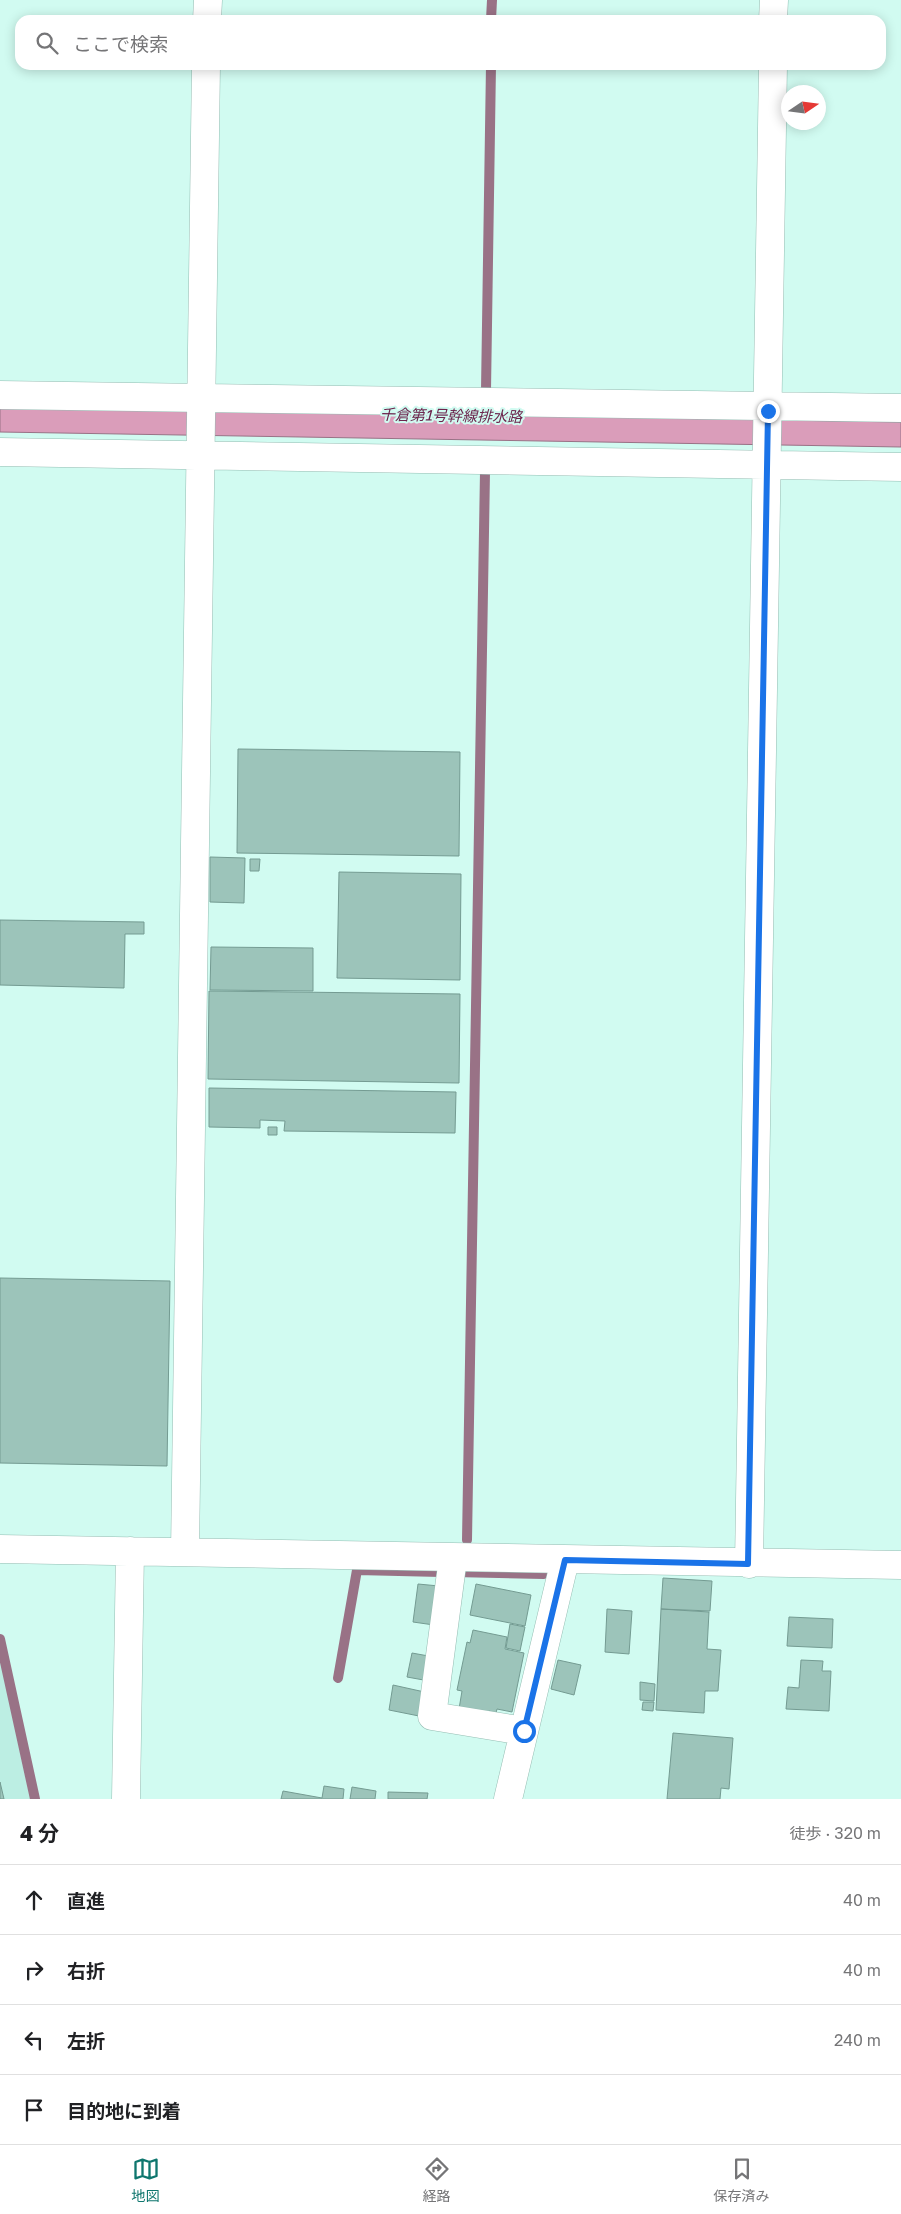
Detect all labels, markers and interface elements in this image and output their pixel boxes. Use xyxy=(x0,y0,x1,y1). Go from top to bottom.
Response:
search box xyxy=(15,15,886,70)
icon: search xyxy=(33,29,61,57)
text: ここで検索 xyxy=(73,32,168,55)
north arrow xyxy=(781,85,826,130)
route end xyxy=(757,400,780,423)
water label: 千倉第1号幹線排水路 xyxy=(380,405,524,425)
route start xyxy=(513,1720,536,1743)
text: 4 分 xyxy=(20,1820,59,1846)
text: 徒歩 · 320 m xyxy=(789,1823,881,1843)
icon: ahead xyxy=(20,1886,48,1914)
text: 直進 xyxy=(67,1889,105,1912)
text: 40 m xyxy=(843,1890,881,1910)
icon: right xyxy=(20,1956,48,1984)
text: 右折 xyxy=(67,1959,105,1982)
text: 40 m xyxy=(843,1960,881,1980)
icon: left xyxy=(20,2026,48,2054)
text: 左折 xyxy=(67,2029,105,2052)
text: 240 m xyxy=(834,2030,881,2050)
icon: arrive xyxy=(20,2096,48,2124)
text: 目的地に到着 xyxy=(67,2099,181,2122)
tab: 地図 xyxy=(132,2155,160,2205)
tab: 経路 xyxy=(423,2155,451,2205)
tab: 保存済み xyxy=(714,2155,770,2205)

